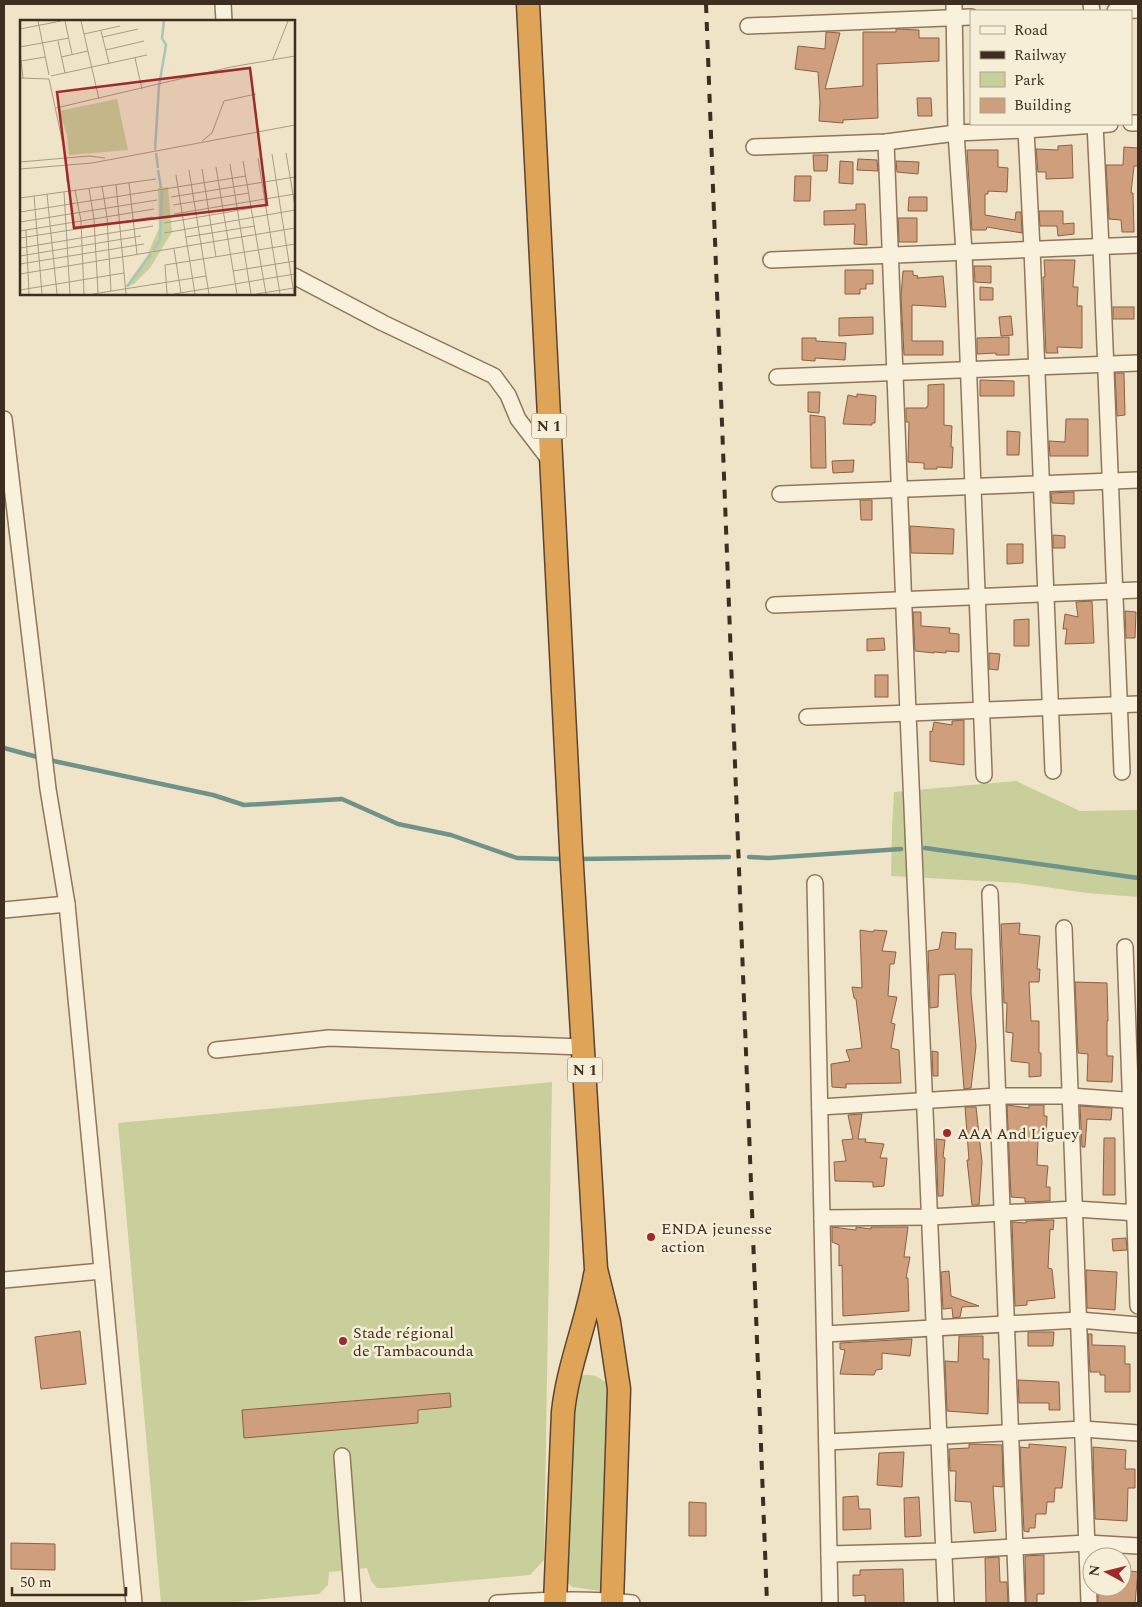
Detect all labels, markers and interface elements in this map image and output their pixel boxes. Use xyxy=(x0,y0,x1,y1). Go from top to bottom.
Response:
legend xyxy=(970,10,1132,125)
text: Road xyxy=(1014,19,1048,42)
inset map xyxy=(20,20,295,295)
text: Railway xyxy=(1014,44,1067,67)
text: Park xyxy=(1014,69,1045,92)
text: Building xyxy=(1014,94,1071,117)
road number: N 1 xyxy=(532,414,566,438)
road number: N 1 xyxy=(568,1058,602,1082)
place label: AAA And Liguey xyxy=(957,1122,1080,1146)
marker: AAA And Liguey xyxy=(941,1127,953,1139)
place label: ENDA jeunesse action xyxy=(661,1217,772,1259)
marker: ENDA jeunesse action xyxy=(645,1231,657,1243)
place label: Stade régional de Tambacounda xyxy=(353,1321,474,1363)
marker: Stade régional de Tambacounda xyxy=(337,1335,349,1347)
north arrow xyxy=(1082,1547,1132,1597)
scale bar xyxy=(12,1564,126,1596)
text: N xyxy=(1083,1564,1106,1577)
text: 50 m xyxy=(20,1571,52,1594)

